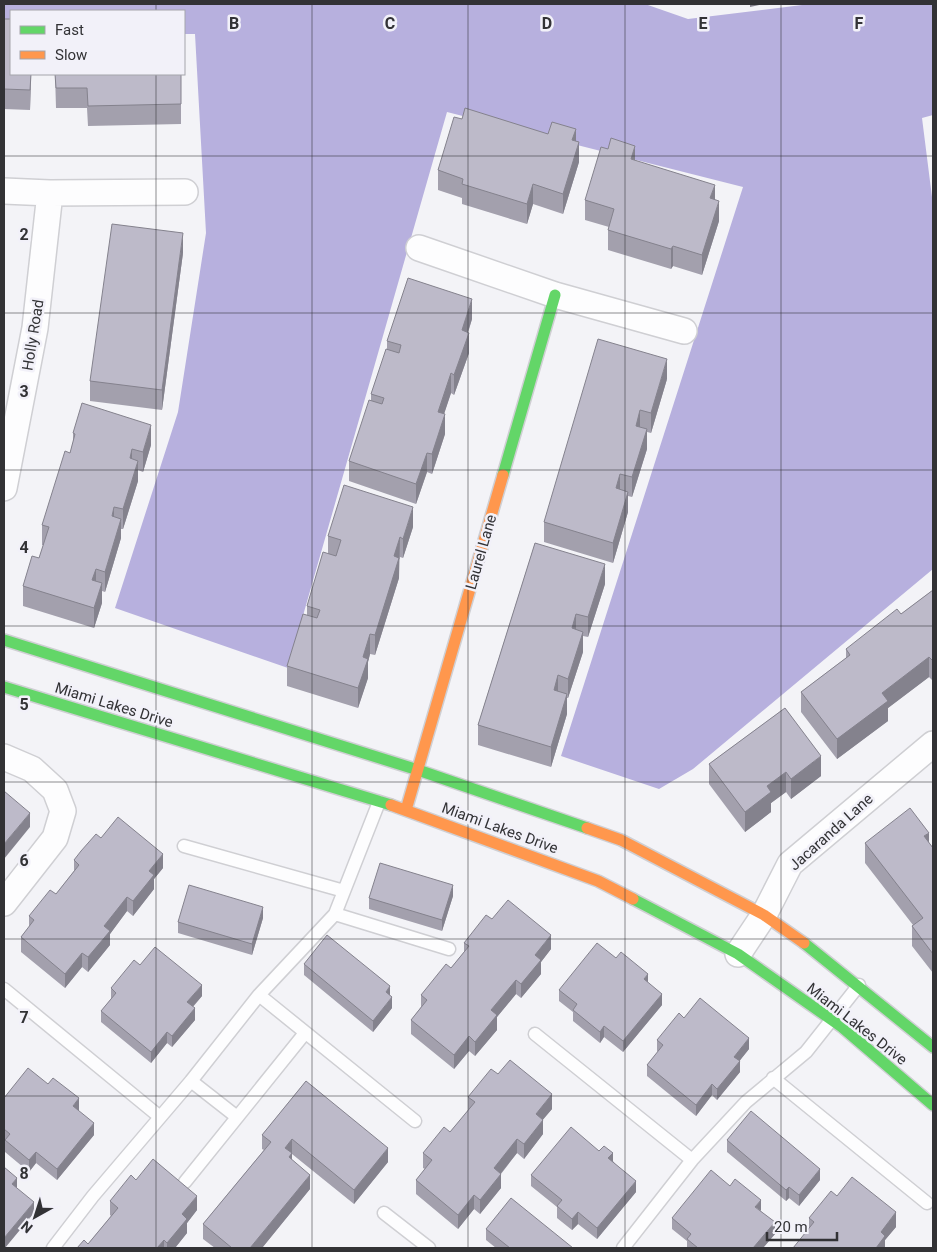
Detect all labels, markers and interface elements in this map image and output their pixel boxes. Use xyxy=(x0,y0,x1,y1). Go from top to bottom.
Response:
legend xyxy=(10,10,185,75)
text: B xyxy=(229,14,239,33)
text: C xyxy=(385,14,395,33)
text: D xyxy=(542,14,552,33)
text: E xyxy=(699,14,708,33)
text: F xyxy=(855,14,864,33)
text: Fast xyxy=(55,21,84,39)
text: Slow xyxy=(55,46,87,64)
text: 2 xyxy=(19,225,29,244)
street label: Holly Road xyxy=(18,298,48,372)
text: 3 xyxy=(19,382,29,401)
street label: Laurel Lane xyxy=(462,512,500,592)
text: 4 xyxy=(19,538,29,557)
street label: Miami Lakes Drive xyxy=(53,679,175,731)
text: 5 xyxy=(19,695,29,714)
street label: Jacaranda Lane xyxy=(785,790,877,874)
street label: Miami Lakes Drive xyxy=(439,799,561,857)
text: 6 xyxy=(19,851,29,870)
street label: Miami Lakes Drive xyxy=(803,979,911,1069)
text: 7 xyxy=(19,1008,29,1027)
text: 8 xyxy=(19,1164,29,1183)
north arrow xyxy=(10,1192,60,1242)
scale bar xyxy=(767,1210,837,1242)
text: N xyxy=(18,1218,36,1236)
text: 20 m xyxy=(774,1218,808,1236)

